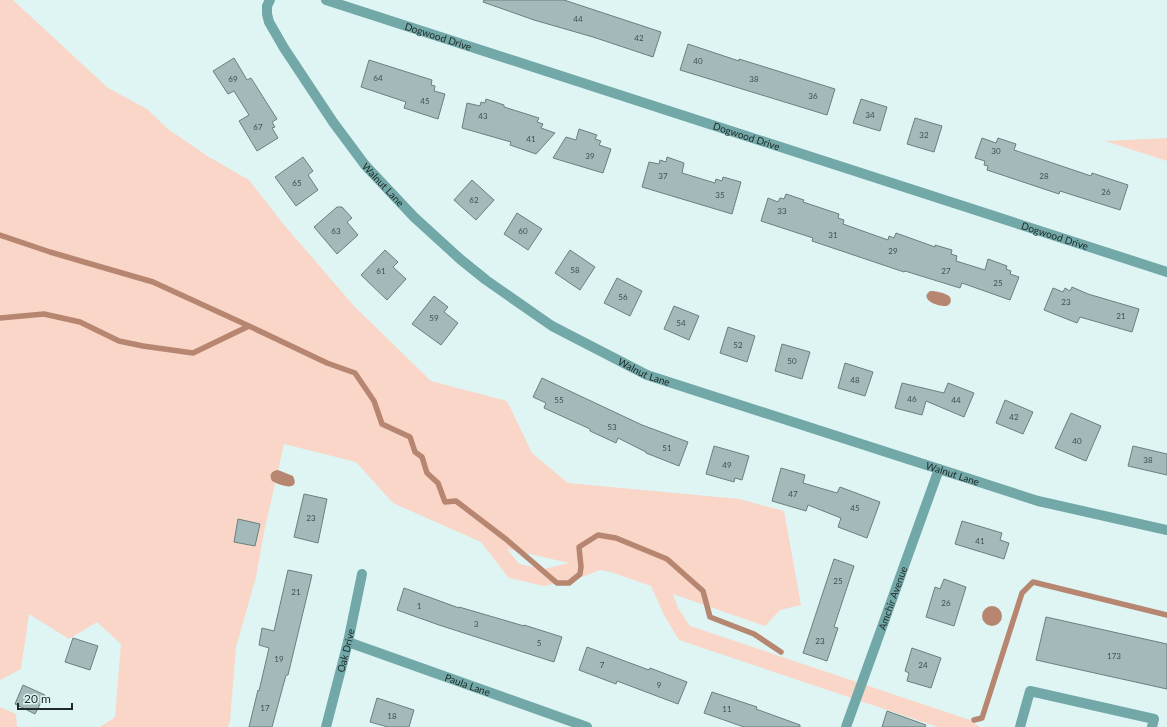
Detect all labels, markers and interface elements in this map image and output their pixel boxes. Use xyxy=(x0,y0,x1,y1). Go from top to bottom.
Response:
house number: 44 xyxy=(573,14,583,24)
street label: Dogwood Drive xyxy=(403,20,473,53)
house number: 42 xyxy=(634,33,644,43)
house number: 40 xyxy=(693,56,703,66)
house number: 64 xyxy=(373,73,383,83)
house number: 69 xyxy=(228,74,238,84)
house number: 38 xyxy=(749,74,759,84)
house number: 36 xyxy=(808,91,818,101)
house number: 45 xyxy=(420,96,430,106)
house number: 34 xyxy=(865,110,875,120)
house number: 43 xyxy=(478,111,488,121)
street label: Dogwood Drive xyxy=(712,120,782,152)
house number: 67 xyxy=(253,122,263,132)
house number: 32 xyxy=(919,130,929,140)
house number: 41 xyxy=(526,134,536,144)
house number: 30 xyxy=(991,146,1001,156)
house number: 39 xyxy=(585,151,595,161)
street label: Walnut Lane xyxy=(360,160,407,209)
house number: 37 xyxy=(658,171,668,181)
house number: 28 xyxy=(1039,171,1049,181)
house number: 65 xyxy=(292,178,302,188)
house number: 26 xyxy=(1101,187,1111,197)
house number: 35 xyxy=(715,190,725,200)
house number: 62 xyxy=(469,195,479,205)
house number: 33 xyxy=(777,206,787,216)
street label: Dogwood Drive xyxy=(1020,219,1090,252)
house number: 63 xyxy=(331,226,341,236)
house number: 60 xyxy=(518,226,528,236)
house number: 31 xyxy=(828,230,838,240)
house number: 29 xyxy=(888,246,898,256)
house number: 58 xyxy=(570,265,580,275)
house number: 61 xyxy=(376,266,386,276)
house number: 27 xyxy=(941,266,951,276)
house number: 25 xyxy=(993,278,1003,288)
house number: 56 xyxy=(618,292,628,302)
house number: 23 xyxy=(1061,297,1071,307)
house number: 21 xyxy=(1116,311,1126,321)
house number: 59 xyxy=(429,313,439,323)
house number: 54 xyxy=(676,318,686,328)
house number: 52 xyxy=(733,340,743,350)
street label: Walnut Lane xyxy=(616,355,672,388)
house number: 50 xyxy=(787,356,797,366)
house number: 48 xyxy=(850,375,860,385)
house number: 46 xyxy=(907,394,917,404)
house number: 55 xyxy=(554,395,564,405)
house number: 44 xyxy=(951,395,961,405)
house number: 42 xyxy=(1009,412,1019,422)
house number: 53 xyxy=(607,422,617,432)
house number: 40 xyxy=(1072,436,1082,446)
house number: 51 xyxy=(662,443,672,453)
house number: 38 xyxy=(1143,455,1153,465)
street label: Walnut Lane xyxy=(924,459,981,488)
house number: 49 xyxy=(722,460,732,470)
house number: 47 xyxy=(788,489,798,499)
house number: 45 xyxy=(850,503,860,513)
house number: 23 xyxy=(306,513,316,523)
house number: 41 xyxy=(975,536,985,546)
street label: Amchir Avenue xyxy=(876,565,909,631)
house number: 25 xyxy=(833,576,843,586)
house number: 21 xyxy=(291,587,301,597)
house number: 26 xyxy=(941,598,951,608)
house number: 1 xyxy=(417,601,422,611)
house number: 3 xyxy=(474,619,479,629)
street label: Oak Drive xyxy=(334,628,357,674)
house number: 23 xyxy=(815,636,825,646)
house number: 5 xyxy=(537,638,542,648)
house number: 173 xyxy=(1107,651,1121,661)
house number: 19 xyxy=(274,654,284,664)
house number: 7 xyxy=(600,660,605,670)
house number: 24 xyxy=(918,660,928,670)
street label: Paula Lane xyxy=(443,671,492,698)
house number: 9 xyxy=(657,680,662,690)
scale bar xyxy=(18,685,72,711)
text: 20 m xyxy=(24,691,51,706)
house number: 17 xyxy=(260,703,270,713)
house number: 11 xyxy=(722,704,732,714)
house number: 18 xyxy=(387,711,397,721)

